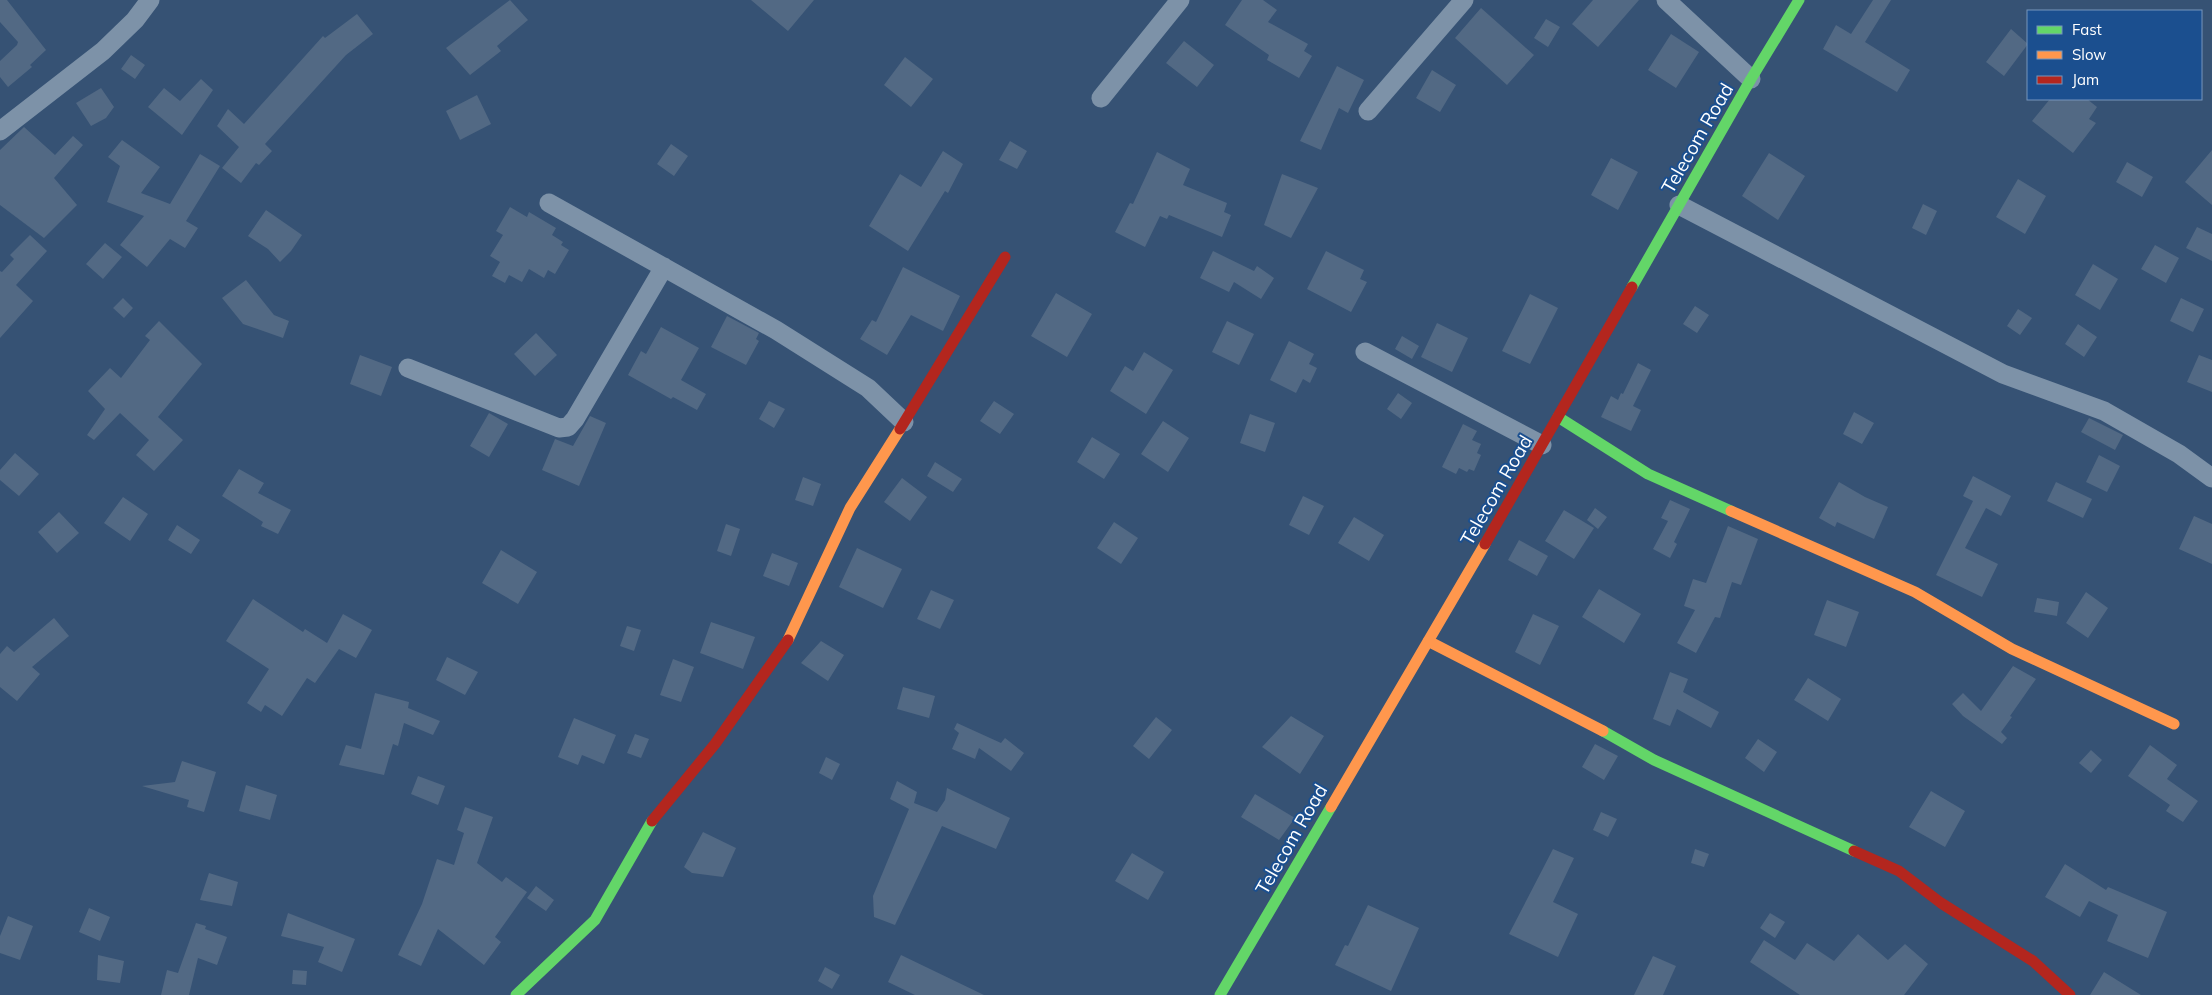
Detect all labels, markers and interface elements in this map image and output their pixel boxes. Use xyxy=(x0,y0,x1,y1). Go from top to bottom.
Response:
legend xyxy=(2027,10,2202,100)
text: Fast xyxy=(2072,20,2102,39)
text: Slow xyxy=(2072,45,2106,64)
text: Jam xyxy=(2072,70,2099,89)
street label: Telecom Road xyxy=(1656,79,1738,197)
street label: Telecom Road xyxy=(1455,431,1537,549)
street label: Telecom Road xyxy=(1250,780,1332,898)

